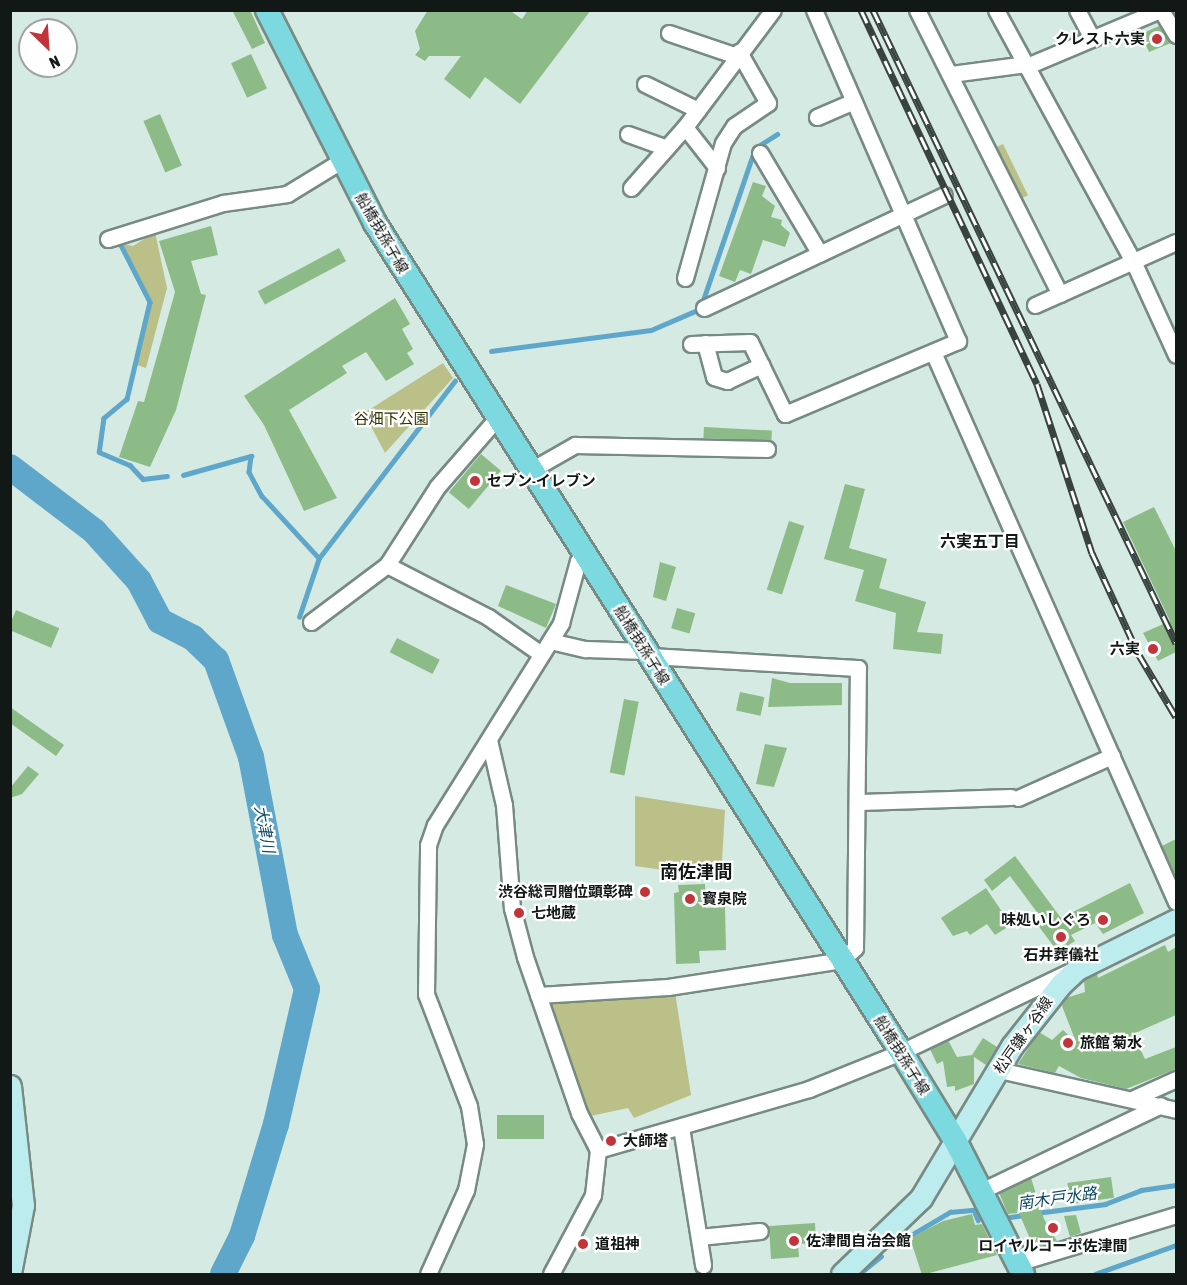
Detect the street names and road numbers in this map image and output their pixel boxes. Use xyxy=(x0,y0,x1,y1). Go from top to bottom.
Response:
street label: 船橋我孫子線 xyxy=(352,190,412,276)
street label: 船橋我孫子線 xyxy=(611,602,673,688)
street label: 松戸鎌ヶ谷線 xyxy=(990,993,1056,1077)
street label: 船橋我孫子線 xyxy=(871,1012,933,1098)

